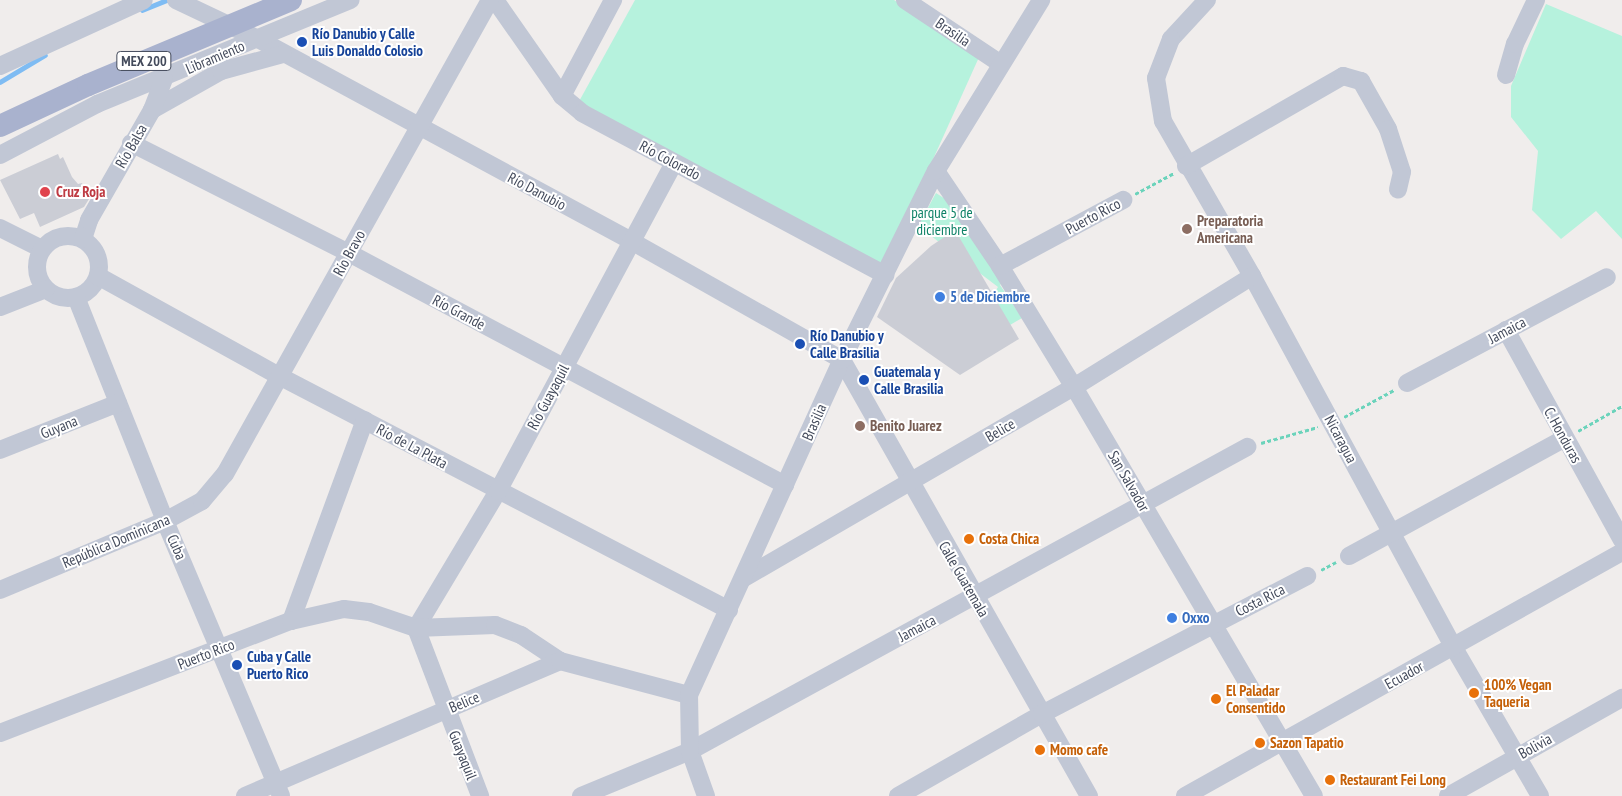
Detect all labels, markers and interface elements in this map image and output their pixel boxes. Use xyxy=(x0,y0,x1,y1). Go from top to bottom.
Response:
street label: Brasilia xyxy=(932,14,974,50)
place label: Río Danubio y Calle Luis Donaldo Colosio xyxy=(312,24,423,59)
marker: Río Danubio y Calle Luis Donaldo Colosio xyxy=(296,36,308,48)
street label: Libramiento xyxy=(183,37,247,77)
road number: MEX 200 xyxy=(115,49,173,72)
street label: Río Balsa xyxy=(111,121,151,171)
street label: Río Colorado xyxy=(637,137,703,183)
street label: Río Danubio xyxy=(505,168,569,214)
place label: Cruz Roja xyxy=(56,183,106,201)
marker: Cruz Roja xyxy=(38,185,52,199)
street label: Puerto Rico xyxy=(1063,194,1123,238)
park label: parque 5 de diciembre xyxy=(911,203,973,238)
place label: Preparatoria Americana xyxy=(1197,211,1263,246)
marker: Preparatoria Americana xyxy=(1181,223,1193,235)
street label: Río Bravo xyxy=(329,227,369,279)
place label: 5 de Diciembre xyxy=(950,288,1030,306)
street label: Río Grande xyxy=(430,291,488,333)
marker: 5 de Diciembre xyxy=(934,291,946,303)
street label: Jamaica xyxy=(1485,313,1529,347)
place label: Río Danubio y Calle Brasilia xyxy=(810,326,884,361)
marker: Río Danubio y Calle Brasilia xyxy=(794,338,806,350)
street label: Río Guayaquil xyxy=(523,361,573,433)
place label: Guatemala y Calle Brasilia xyxy=(874,362,943,397)
marker: Guatemala y Calle Brasilia xyxy=(858,374,870,386)
street label: Brasilia xyxy=(798,401,830,443)
street label: C. Honduras xyxy=(1540,404,1586,466)
street label: Guyana xyxy=(38,412,80,442)
street label: Nicaragua xyxy=(1321,412,1361,466)
street label: Belice xyxy=(982,414,1018,446)
place label: Benito Juarez xyxy=(870,417,942,435)
street label: Río de La Plata xyxy=(374,420,450,472)
marker: Benito Juarez xyxy=(854,420,866,432)
street label: San Salvador xyxy=(1104,447,1154,515)
street label: República Dominicana xyxy=(60,510,172,572)
place label: Costa Chica xyxy=(979,530,1039,548)
street label: Cuba xyxy=(164,532,190,562)
marker: Costa Chica xyxy=(963,533,975,545)
street label: Calle Guatemala xyxy=(935,538,993,620)
street label: Costa Rica xyxy=(1232,580,1288,620)
place label: Oxxo xyxy=(1182,609,1209,627)
street label: Jamaica xyxy=(895,611,939,645)
marker: Oxxo xyxy=(1166,612,1178,624)
street label: Puerto Rico xyxy=(175,635,237,673)
place label: Cuba y Calle Puerto Rico xyxy=(247,647,312,682)
street label: Ecuador xyxy=(1382,657,1426,693)
marker: Cuba y Calle Puerto Rico xyxy=(231,659,243,671)
place label: 100% Vegan Taqueria xyxy=(1484,675,1552,710)
place label: El Paladar Consentido xyxy=(1226,681,1285,716)
marker: 100% Vegan Taqueria xyxy=(1468,687,1480,699)
street label: Belice xyxy=(446,688,482,716)
marker: El Paladar Consentido xyxy=(1210,693,1222,705)
street label: Guayaquil xyxy=(445,728,481,782)
street label: Bolivia xyxy=(1515,730,1555,762)
place label: Sazon Tapatio xyxy=(1270,734,1344,752)
marker: Sazon Tapatio xyxy=(1254,737,1266,749)
place label: Momo cafe xyxy=(1050,741,1108,759)
marker: Momo cafe xyxy=(1034,744,1046,756)
place label: Restaurant Fei Long xyxy=(1340,771,1446,789)
marker: Restaurant Fei Long xyxy=(1324,774,1336,786)

